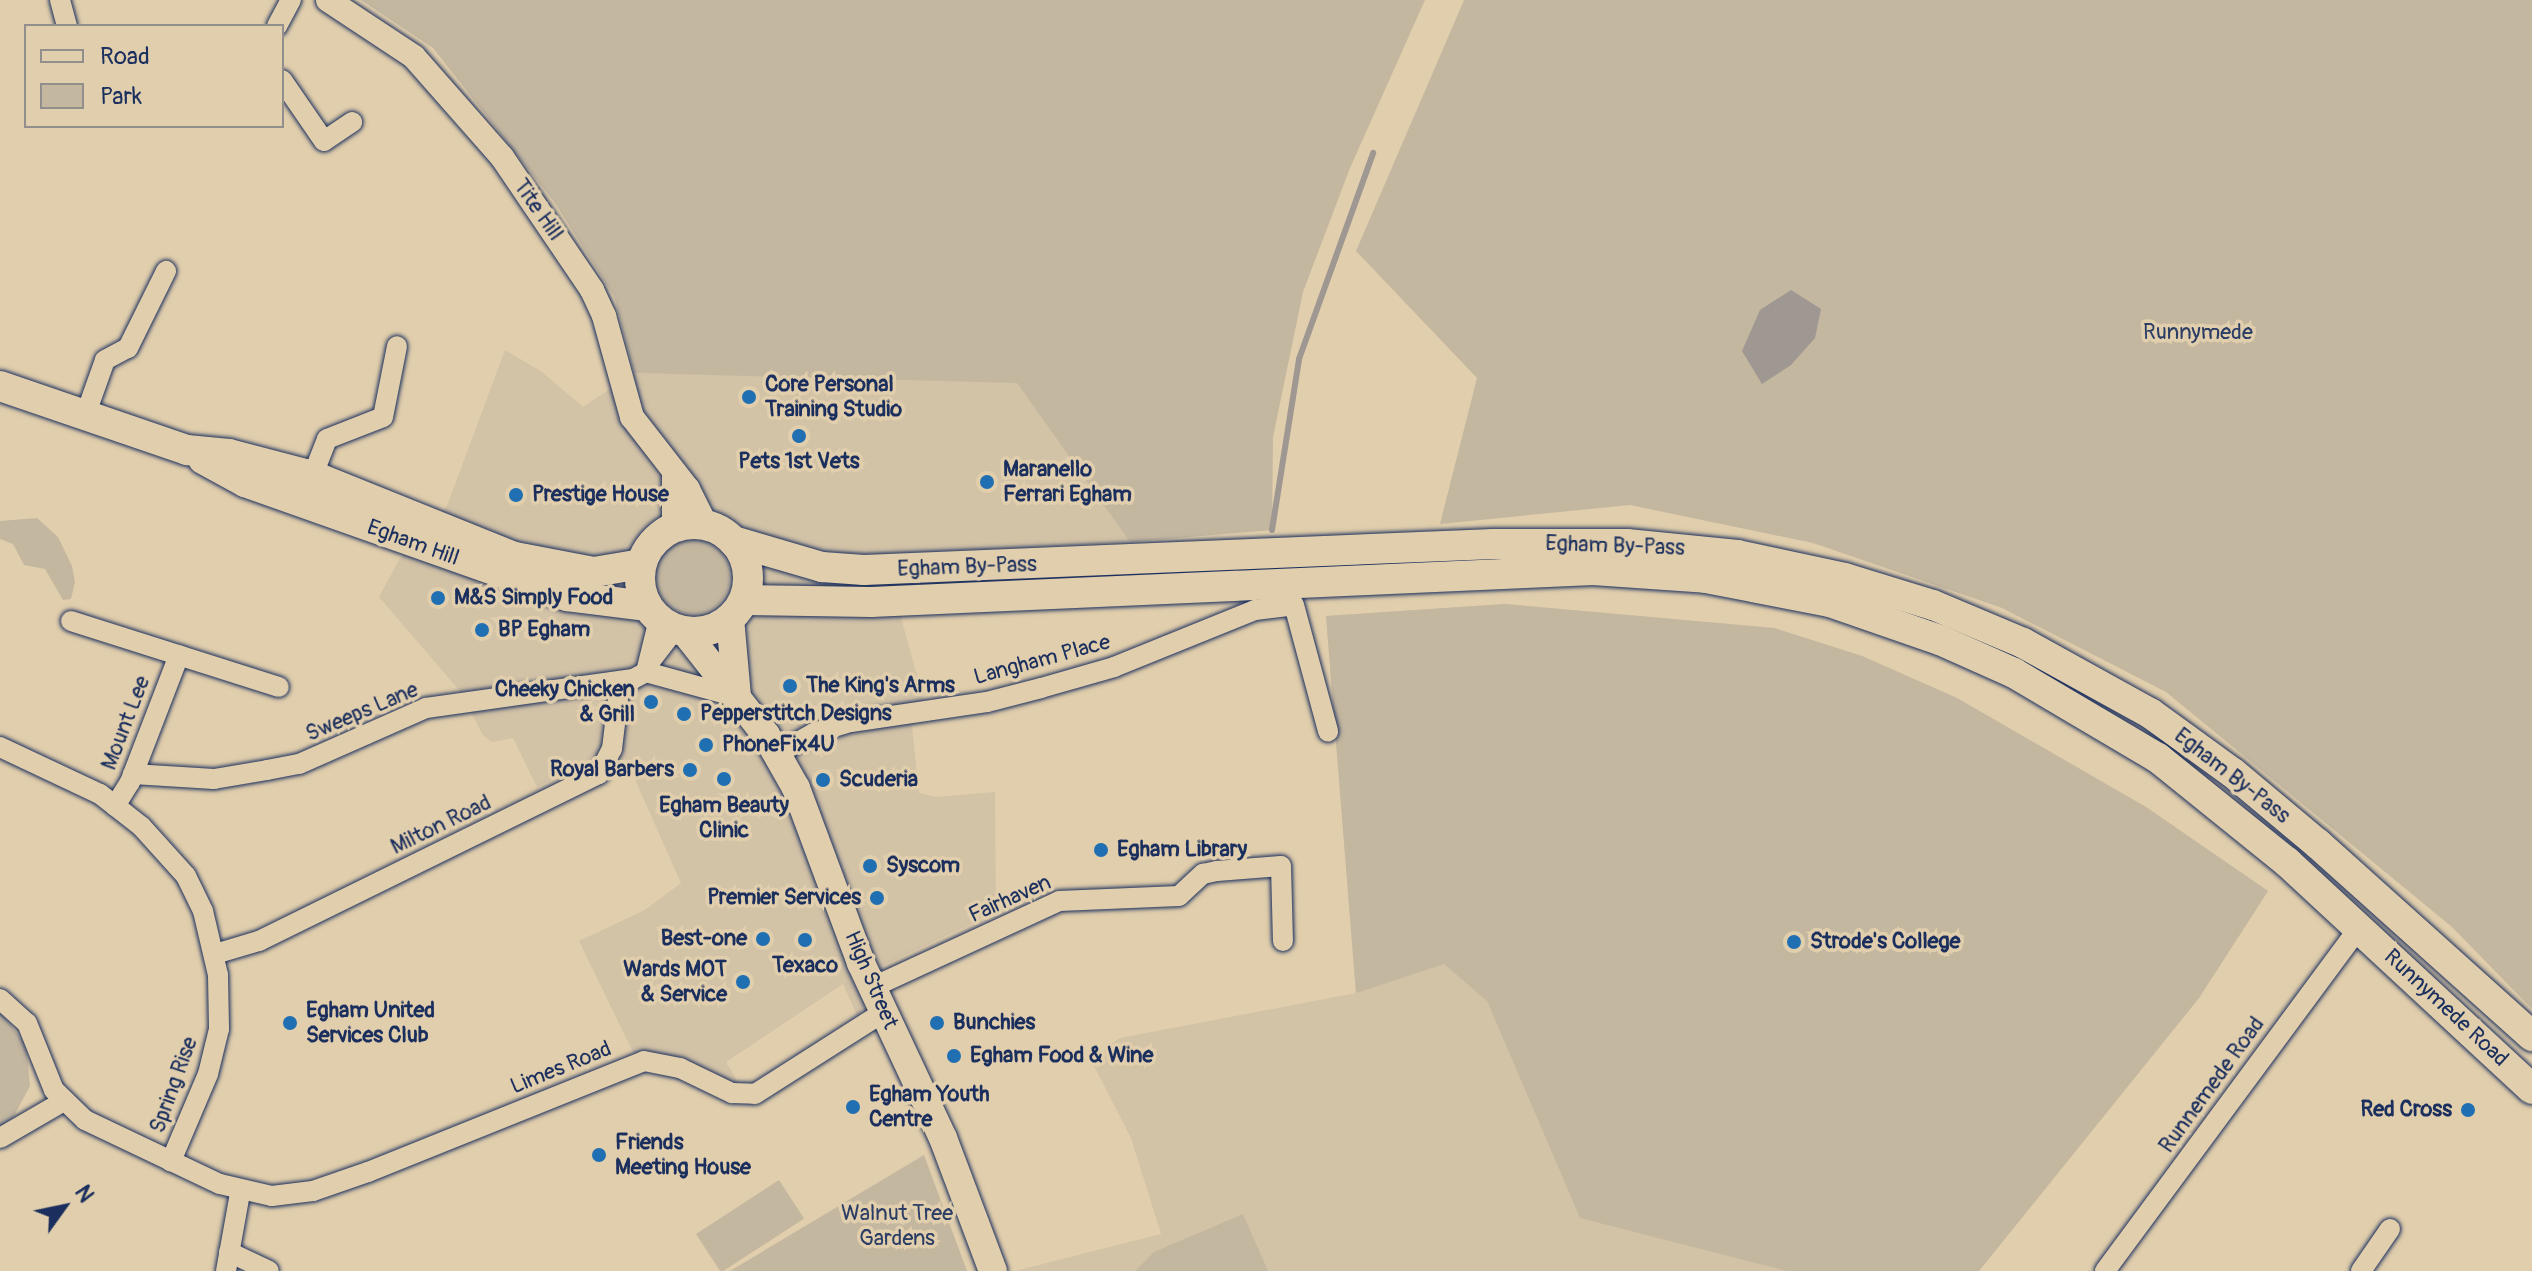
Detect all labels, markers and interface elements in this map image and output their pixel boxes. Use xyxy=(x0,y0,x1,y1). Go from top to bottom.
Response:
legend xyxy=(24,24,284,128)
text: Road xyxy=(100,42,150,71)
text: Park xyxy=(100,82,142,111)
street label: Tite Hill xyxy=(507,174,569,246)
park label: Runnymede xyxy=(2143,320,2253,346)
place label: Core Personal Training Studio xyxy=(765,371,902,422)
marker: Core Personal Training Studio xyxy=(740,388,758,406)
marker: Pets 1st Vets xyxy=(790,427,808,445)
place label: Pets 1st Vets xyxy=(738,449,860,475)
place label: Maranello Ferrari Egham xyxy=(1003,456,1132,508)
marker: Maranello Ferrari Egham xyxy=(978,473,996,491)
place label: Prestige House xyxy=(532,482,669,508)
marker: Prestige House xyxy=(507,486,525,504)
street label: Egham Hill xyxy=(363,514,463,572)
street label: Egham By-Pass xyxy=(1545,530,1685,562)
street label: Egham By-Pass xyxy=(897,551,1037,583)
place label: M&S Simply Food xyxy=(454,585,613,611)
marker: M&S Simply Food xyxy=(429,589,447,607)
place label: BP Egham xyxy=(498,617,590,643)
marker: BP Egham xyxy=(473,621,491,639)
street label: Langham Place xyxy=(971,629,1113,691)
street label: Mount Lee xyxy=(96,672,156,774)
place label: The King's Arms xyxy=(806,673,955,699)
street label: Sweeps Lane xyxy=(302,676,422,748)
place label: Cheeky Chicken & Grill xyxy=(495,676,635,728)
marker: The King's Arms xyxy=(781,677,799,695)
marker: Cheeky Chicken & Grill xyxy=(642,693,660,711)
place label: Pepperstitch Designs xyxy=(700,701,892,727)
marker: Pepperstitch Designs xyxy=(675,705,693,723)
street label: Egham By-Pass xyxy=(2169,723,2295,829)
place label: PhoneFix4U xyxy=(722,732,835,758)
marker: PhoneFix4U xyxy=(697,736,715,754)
place label: Royal Barbers xyxy=(550,757,674,783)
marker: Royal Barbers xyxy=(681,761,699,779)
place label: Scuderia xyxy=(839,767,918,793)
marker: Egham Beauty Clinic xyxy=(715,770,733,788)
marker: Scuderia xyxy=(814,771,832,789)
street label: Milton Road xyxy=(387,789,495,861)
place label: Egham Beauty Clinic xyxy=(659,792,789,844)
place label: Egham Library xyxy=(1117,837,1247,863)
marker: Egham Library xyxy=(1092,841,1110,859)
place label: Syscom xyxy=(886,853,960,879)
marker: Syscom xyxy=(861,857,879,875)
street label: Fairhaven xyxy=(965,869,1055,929)
place label: Premier Services xyxy=(707,885,861,911)
marker: Premier Services xyxy=(868,889,886,907)
place label: Best-one xyxy=(661,926,747,952)
street label: High Street xyxy=(839,927,903,1033)
place label: Strode's College xyxy=(1810,929,1960,955)
marker: Best-one xyxy=(754,930,772,948)
marker: Texaco xyxy=(796,931,814,949)
marker: Strode's College xyxy=(1785,933,1803,951)
street label: Runnymede Road xyxy=(2378,944,2514,1072)
place label: Texaco xyxy=(772,953,838,979)
place label: Wards MOT & Service xyxy=(623,956,727,1008)
marker: Wards MOT & Service xyxy=(734,973,752,991)
place label: Egham United Services Club xyxy=(306,997,435,1048)
place label: Bunchies xyxy=(953,1010,1035,1036)
street label: Runnemede Road xyxy=(2154,1012,2270,1158)
marker: Egham United Services Club xyxy=(281,1014,299,1032)
marker: Bunchies xyxy=(928,1014,946,1032)
street label: Spring Rise xyxy=(144,1033,204,1137)
street label: Limes Road xyxy=(507,1036,615,1100)
place label: Egham Food & Wine xyxy=(970,1043,1153,1069)
marker: Egham Food & Wine xyxy=(945,1047,963,1065)
place label: Egham Youth Centre xyxy=(869,1081,989,1132)
place label: Red Cross xyxy=(2360,1097,2452,1123)
marker: Egham Youth Centre xyxy=(844,1098,862,1116)
marker: Red Cross xyxy=(2459,1101,2477,1119)
place label: Friends Meeting House xyxy=(615,1129,751,1180)
marker: Friends Meeting House xyxy=(590,1146,608,1164)
north arrow xyxy=(24,1167,104,1247)
text: N xyxy=(68,1180,100,1208)
park label: Walnut Tree Gardens xyxy=(841,1200,953,1252)

